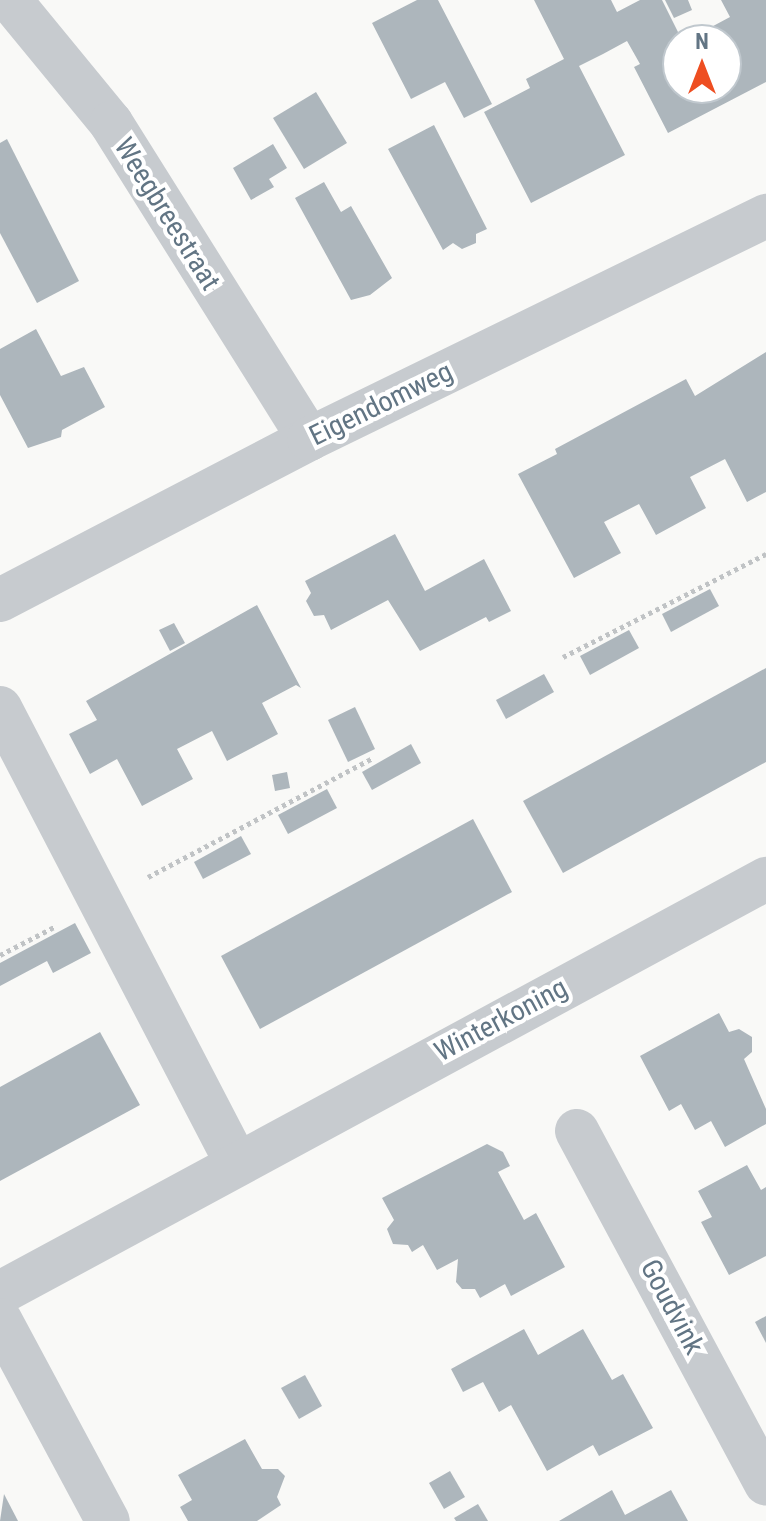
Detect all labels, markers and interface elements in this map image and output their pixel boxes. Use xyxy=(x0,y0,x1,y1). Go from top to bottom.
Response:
north arrow xyxy=(662,24,742,104)
text: N xyxy=(695,29,709,54)
street label: Weegbreestraat xyxy=(107,132,227,296)
street label: Eigendomweg xyxy=(304,355,458,453)
street label: Winterkoning xyxy=(429,971,573,1069)
street label: Goudvink xyxy=(633,1254,711,1360)

